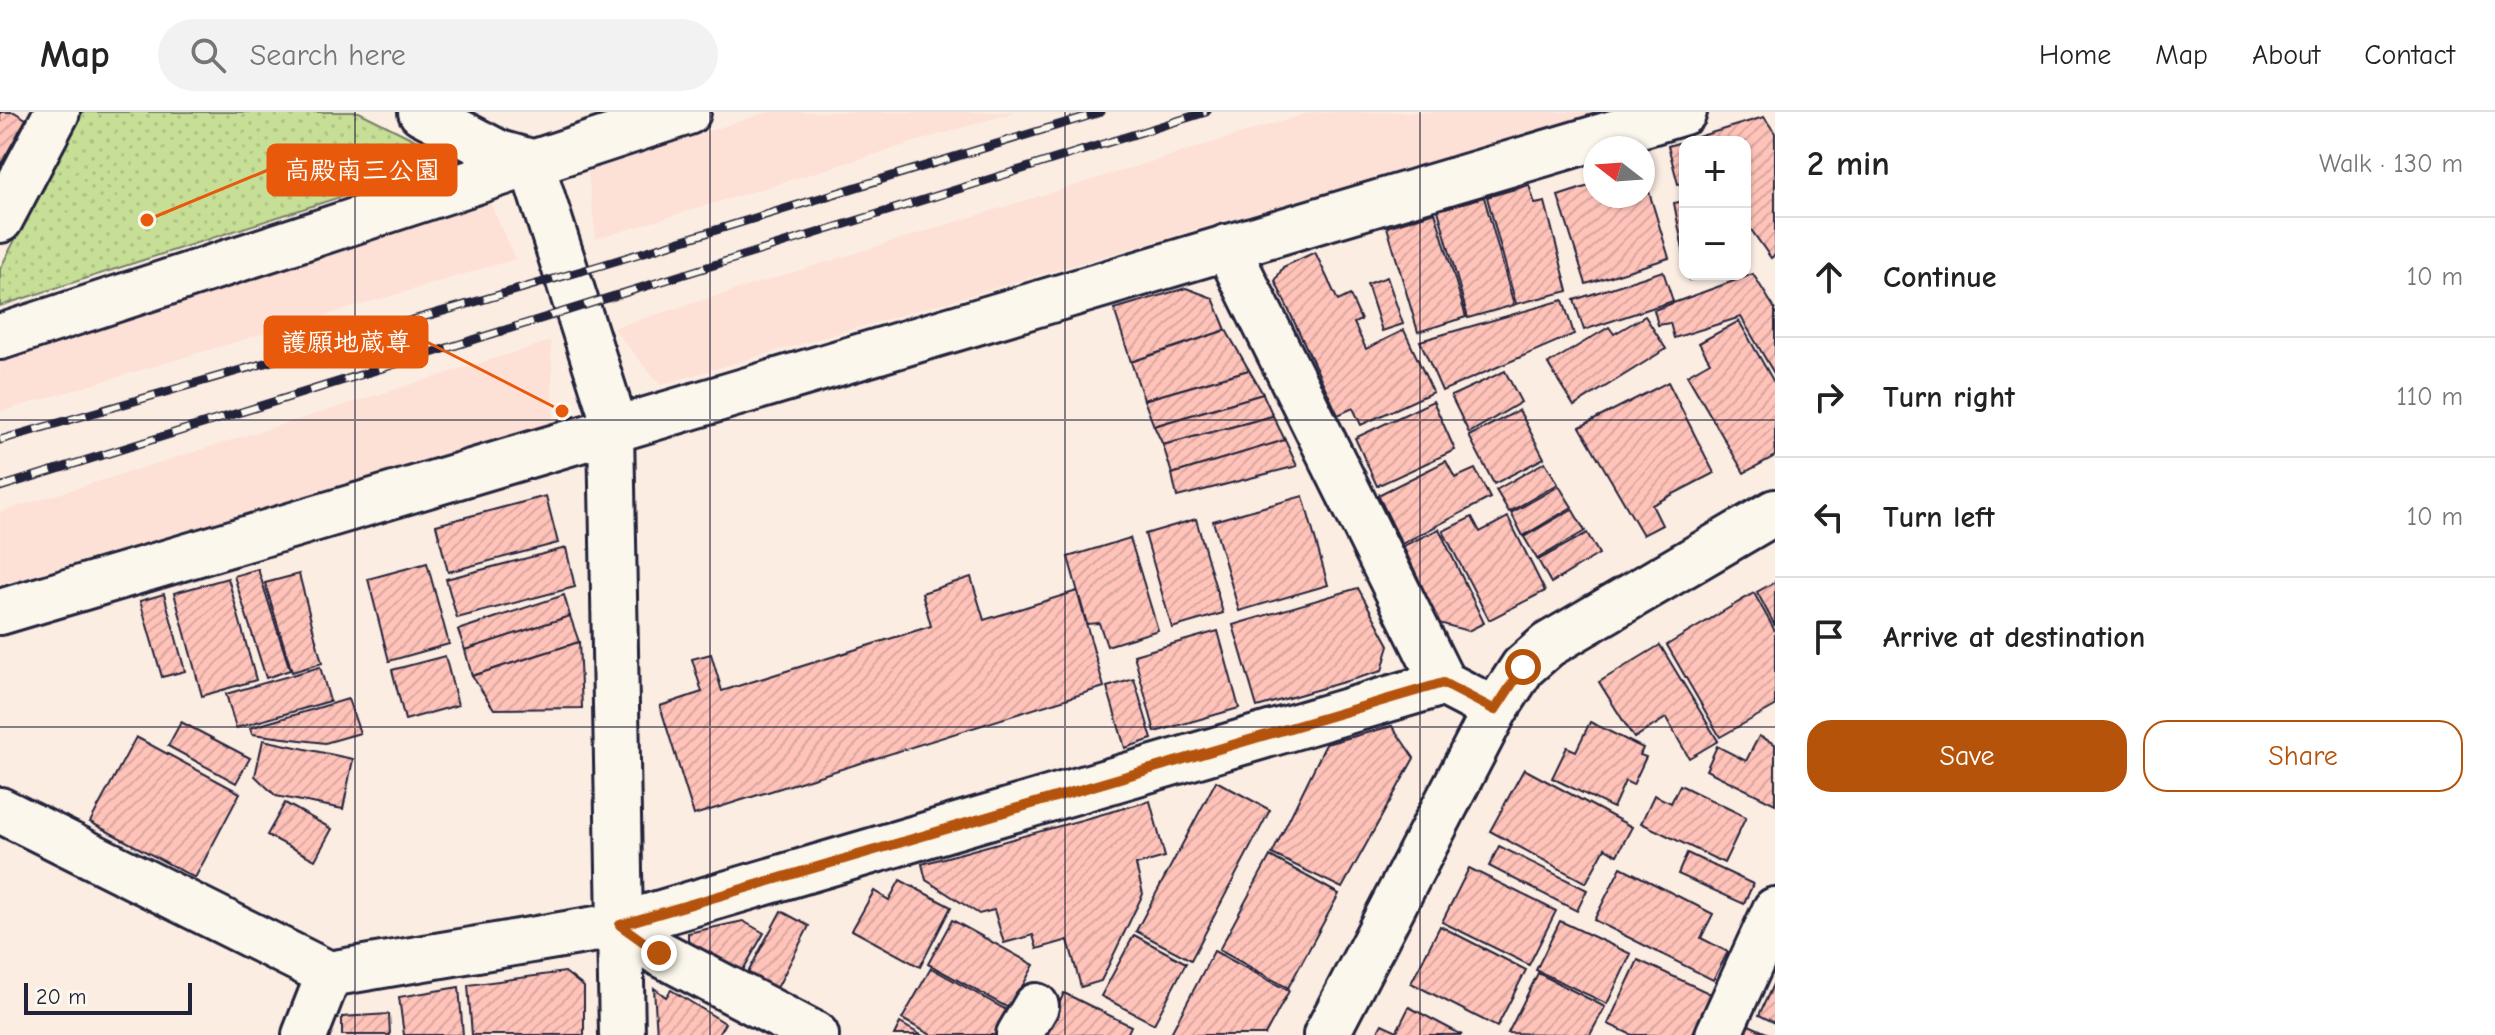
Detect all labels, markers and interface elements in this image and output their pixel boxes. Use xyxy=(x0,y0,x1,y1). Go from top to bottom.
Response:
search box xyxy=(158,19,718,91)
text: Map xyxy=(40,33,110,77)
icon: search xyxy=(186,33,230,77)
text: Search here xyxy=(250,38,406,73)
text: Home xyxy=(2039,39,2111,71)
text: Map xyxy=(2155,39,2208,71)
text: About xyxy=(2252,39,2320,71)
text: Contact xyxy=(2364,39,2455,71)
north arrow xyxy=(1583,136,1655,208)
map controls xyxy=(1679,136,1751,280)
button: + xyxy=(1679,136,1751,208)
text: 2 min xyxy=(1807,144,1890,184)
callout: 高殿南三公園 xyxy=(268,145,456,195)
text: Walk · 130 m xyxy=(2319,149,2463,179)
text: 高殿南三公園 xyxy=(284,156,440,186)
button: − xyxy=(1679,208,1751,280)
icon: ahead xyxy=(1807,255,1851,299)
text: Continue xyxy=(1883,260,1997,295)
text: 10 m xyxy=(2407,262,2463,292)
callout: 護願地蔵尊 xyxy=(265,317,427,367)
text: 護願地蔵尊 xyxy=(281,328,411,358)
icon: right xyxy=(1807,375,1851,419)
text: Turn right xyxy=(1883,380,2015,415)
text: 110 m xyxy=(2396,382,2463,412)
icon: left xyxy=(1807,495,1851,539)
text: Turn left xyxy=(1883,500,1995,535)
text: 10 m xyxy=(2407,502,2463,532)
icon: arrive xyxy=(1807,615,1851,659)
text: Arrive at destination xyxy=(1883,620,2145,655)
route start xyxy=(1505,649,1541,685)
button: Save xyxy=(1807,720,2127,792)
button: Share xyxy=(2143,720,2463,792)
route end xyxy=(641,935,677,971)
scale bar xyxy=(24,979,192,1015)
text: 20 m xyxy=(36,984,86,1010)

